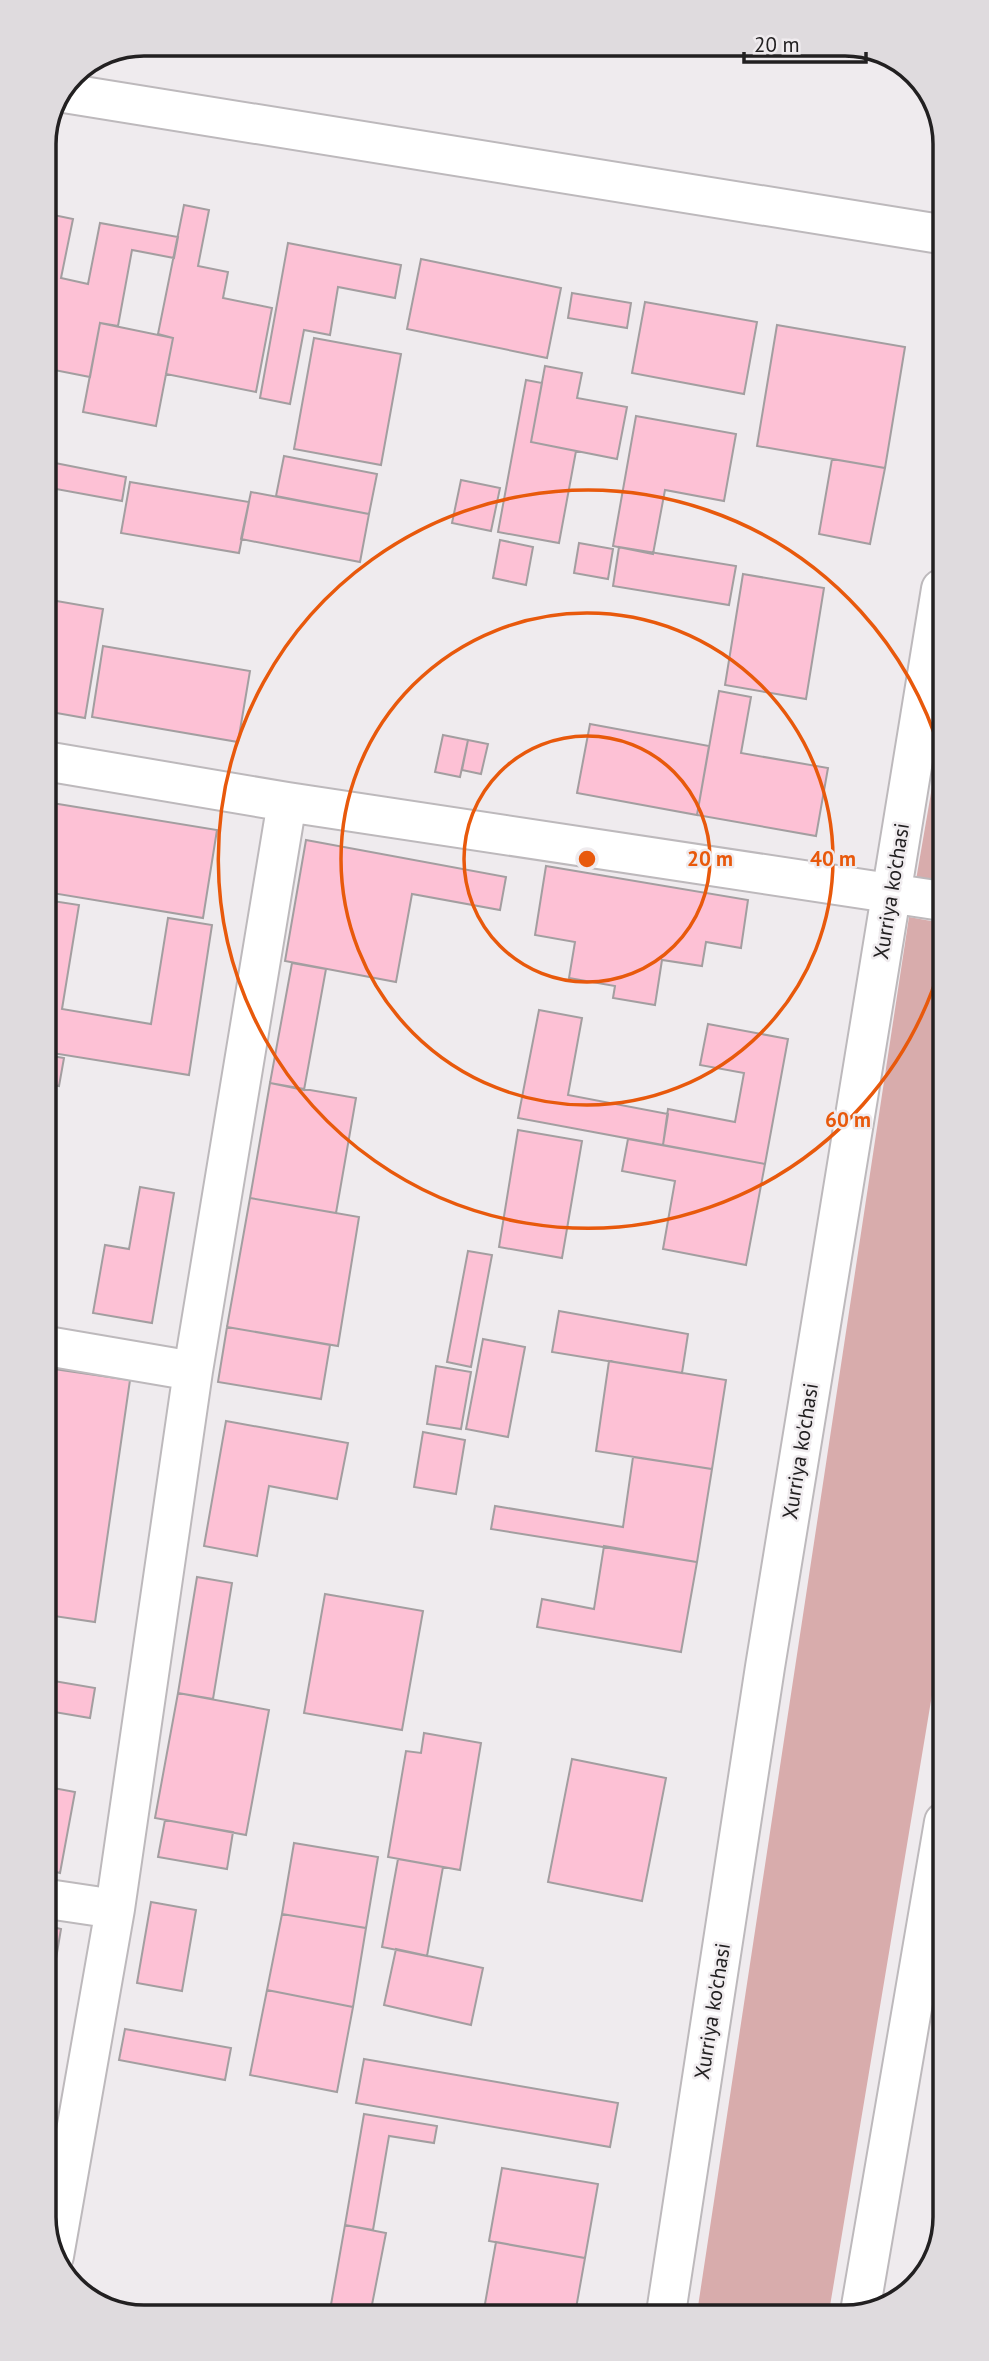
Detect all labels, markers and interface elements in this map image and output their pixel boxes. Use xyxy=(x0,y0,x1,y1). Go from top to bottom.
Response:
scale bar xyxy=(744,21,866,65)
text: 20 m xyxy=(754,31,800,58)
street label: Xurriya ko'chasi xyxy=(867,821,915,961)
text: 20 m xyxy=(687,845,733,872)
text: 40 m xyxy=(810,845,856,872)
centre of rings xyxy=(575,847,599,871)
text: 60 m xyxy=(825,1106,871,1133)
street label: Xurriya ko'chasi xyxy=(776,1381,824,1521)
street label: Xurriya ko'chasi xyxy=(688,1941,736,2081)

